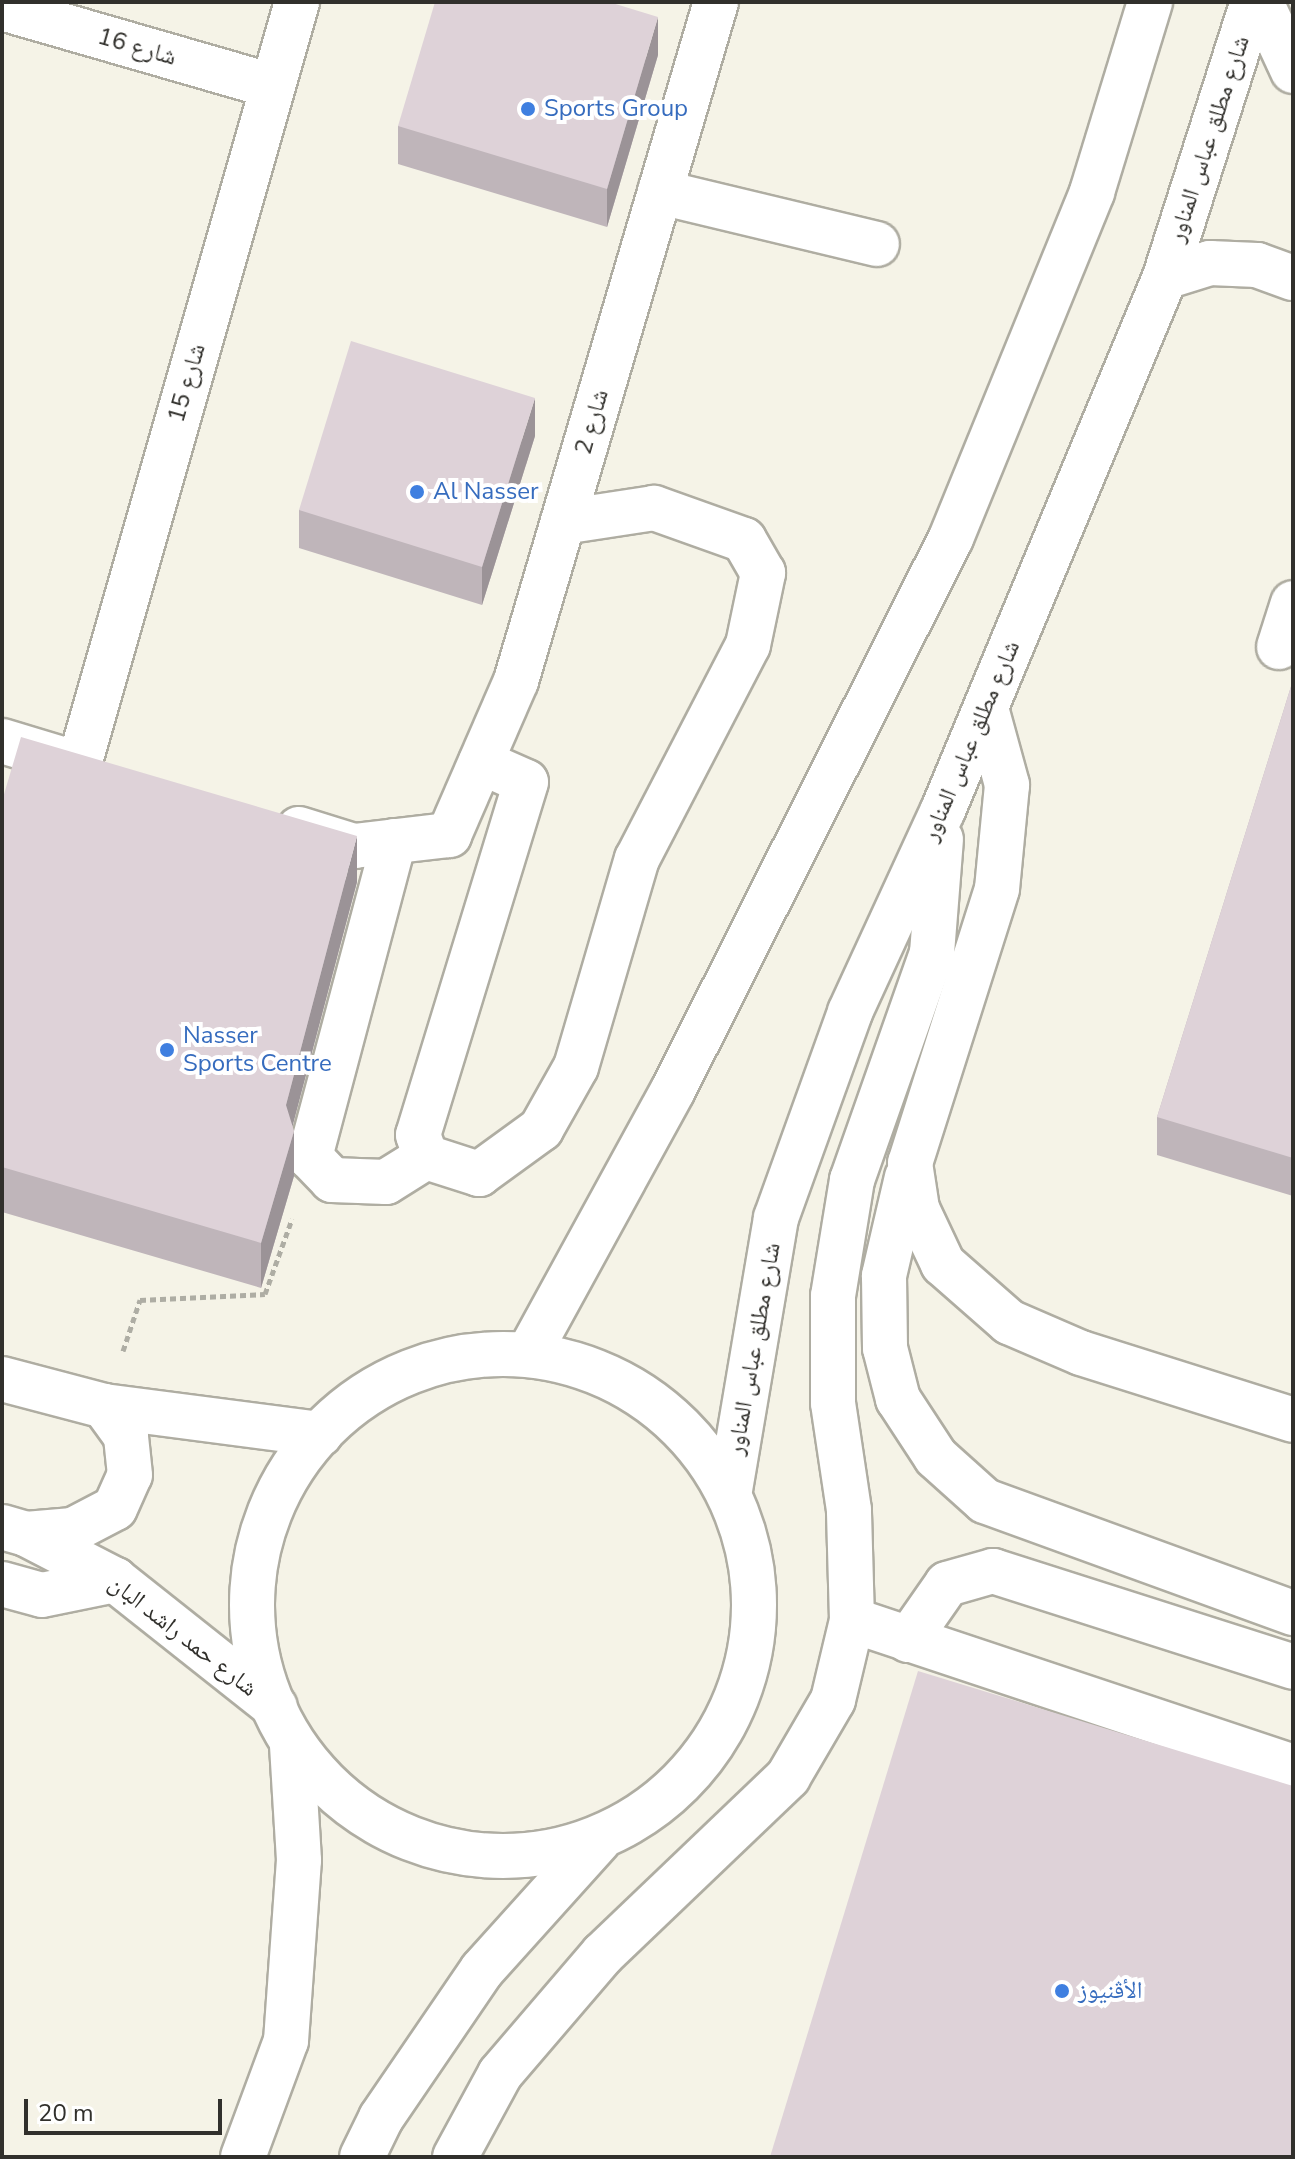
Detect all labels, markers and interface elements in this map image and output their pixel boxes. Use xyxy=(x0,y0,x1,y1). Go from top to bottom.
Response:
street label: شارع 16 xyxy=(94,22,180,72)
street label: شارع مطلق عباس المناور xyxy=(1162,32,1256,246)
place label: Sports Group xyxy=(544,95,688,123)
marker: Sports Group xyxy=(519,100,537,118)
street label: شارع 15 xyxy=(162,340,212,426)
street label: شارع 2 xyxy=(569,386,615,458)
place label: Al Nasser xyxy=(433,478,539,506)
marker: Al Nasser xyxy=(408,483,426,501)
street label: شارع مطلق عباس المناور xyxy=(916,636,1026,846)
place label: Nasser Sports Centre xyxy=(183,1022,332,1078)
marker: Nasser Sports Centre xyxy=(158,1041,176,1059)
street label: شارع مطلق عباس المناور xyxy=(721,1241,787,1457)
street label: شارع حمد راشد البان xyxy=(103,1569,263,1703)
place label: الأڤنيوز xyxy=(1078,1977,1142,2005)
marker: الأڤنيوز xyxy=(1053,1982,1071,2000)
scale bar xyxy=(28,2083,226,2133)
text: 20 m xyxy=(38,2097,94,2129)

